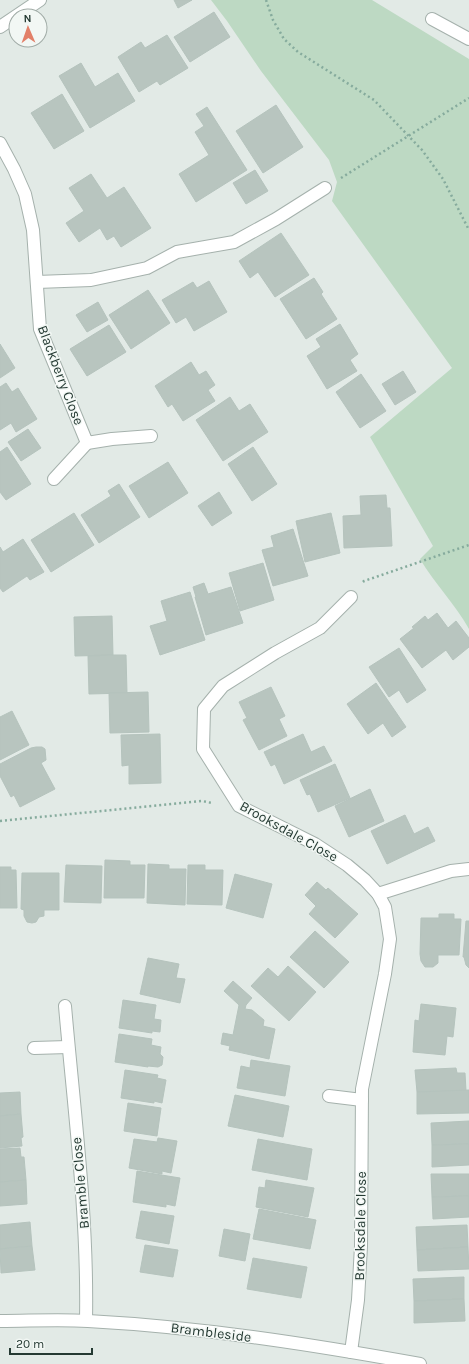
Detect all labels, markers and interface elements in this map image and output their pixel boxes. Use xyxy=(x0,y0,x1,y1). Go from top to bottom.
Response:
north arrow xyxy=(8,8,48,48)
text: N xyxy=(23,12,32,25)
street label: Blackberry Close xyxy=(34,323,87,428)
street label: Brooksdale Close xyxy=(237,797,341,865)
street label: Bramble Close xyxy=(68,1136,93,1230)
street label: Brooksdale Close xyxy=(351,1171,370,1281)
street label: Brambleside xyxy=(170,1319,252,1346)
scale bar xyxy=(10,1330,92,1356)
text: 20 m xyxy=(16,1337,44,1351)

